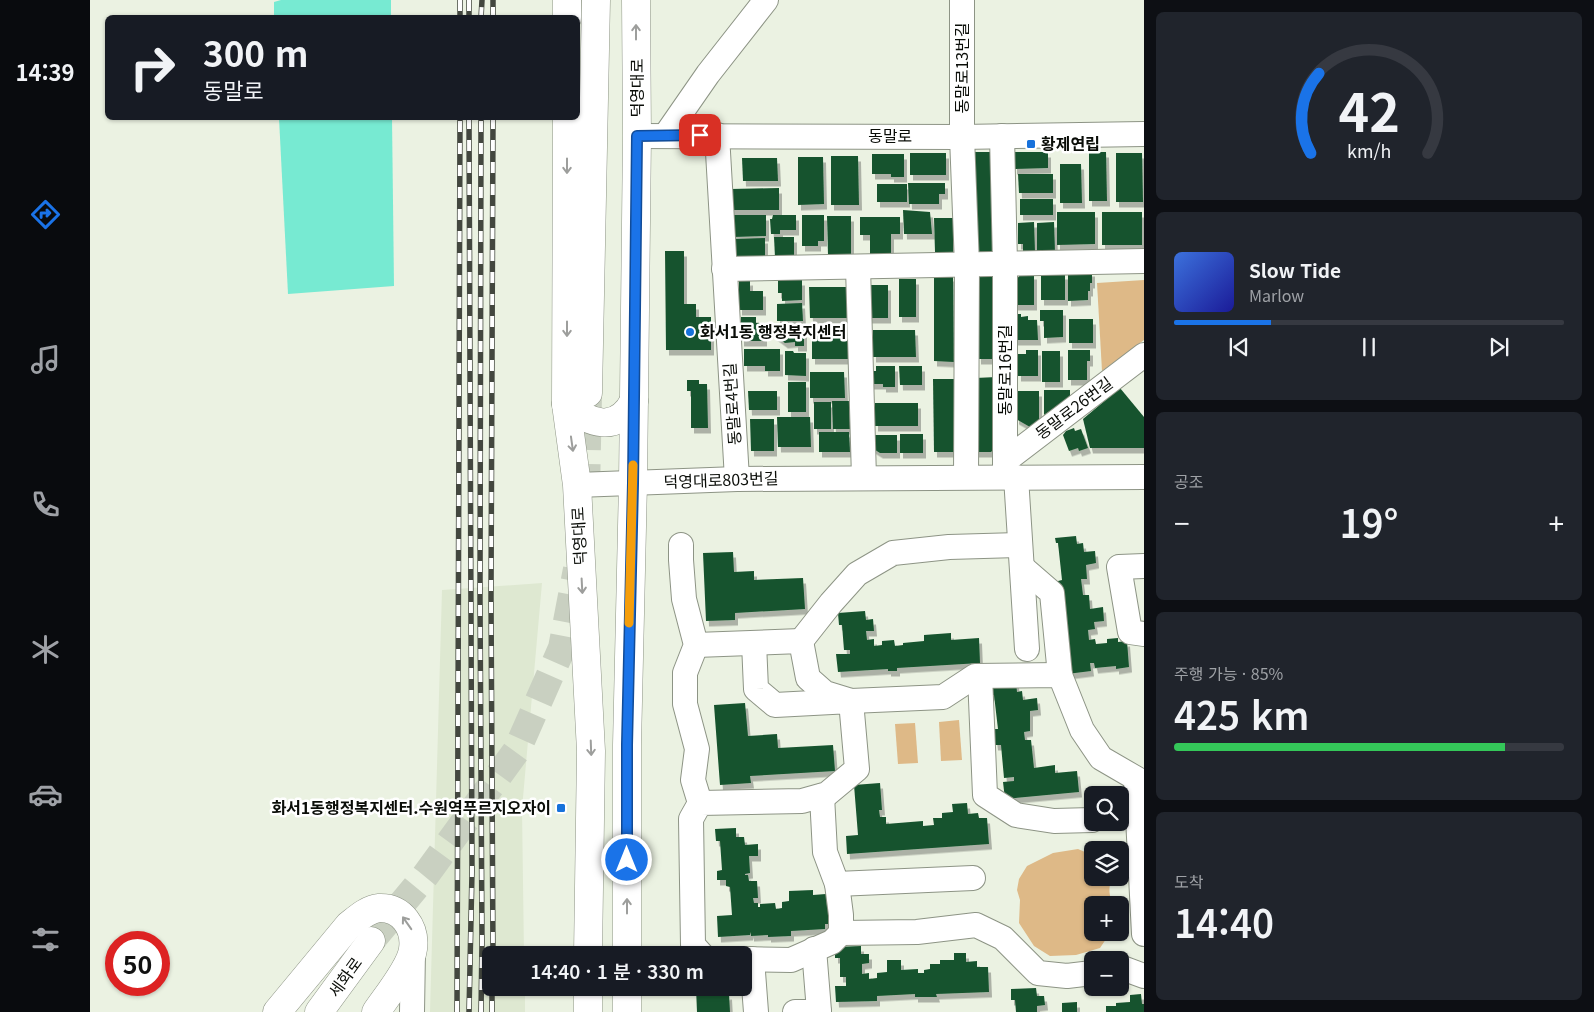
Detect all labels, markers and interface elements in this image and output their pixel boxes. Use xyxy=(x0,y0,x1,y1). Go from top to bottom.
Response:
street label: 동말로13번길 xyxy=(949,22,973,114)
one-way arrow xyxy=(631,24,641,40)
text: 300 m xyxy=(203,26,309,77)
icon: right xyxy=(120,35,185,100)
text: 14:39 xyxy=(15,55,75,87)
street label: 덕영대로 xyxy=(624,58,648,117)
text: 42 xyxy=(1338,72,1400,147)
text: 동말로 xyxy=(203,73,264,105)
pin xyxy=(679,114,721,156)
icon: arrive xyxy=(686,121,714,149)
street label: 동말로 xyxy=(868,123,912,147)
place label: 황제연립 xyxy=(1041,131,1100,155)
text: km/h xyxy=(1347,137,1391,163)
marker: 황제연립 xyxy=(1025,138,1037,150)
one-way arrow xyxy=(562,158,572,174)
icon: directions xyxy=(28,197,63,232)
text: Slow Tide xyxy=(1249,256,1341,283)
text: Marlow xyxy=(1249,283,1304,307)
place label: 화서1동 행정복지센터 xyxy=(700,319,846,343)
one-way arrow xyxy=(562,320,571,336)
street label: 동말로16번길 xyxy=(992,324,1016,416)
marker: 화서1동 행정복지센터 xyxy=(684,326,696,338)
icon: previous xyxy=(1225,333,1253,361)
icon: pause xyxy=(1355,333,1383,361)
icon: next xyxy=(1485,333,1513,361)
icon: music xyxy=(28,342,63,377)
street label: 동말로4번길 xyxy=(716,362,746,446)
street label: 동말로26번길 xyxy=(1030,370,1117,444)
one-way arrow xyxy=(567,436,577,452)
street label: 덕영대로803번길 xyxy=(663,465,779,493)
text: 공조 xyxy=(1174,469,1203,493)
icon: phone xyxy=(28,487,63,522)
text: 19° xyxy=(1339,494,1399,549)
text: − xyxy=(1174,502,1190,542)
text: + xyxy=(1548,502,1564,542)
street label: 덕영대로 xyxy=(564,506,592,566)
one-way arrow xyxy=(577,577,586,593)
icon: climate xyxy=(28,632,63,667)
text: 주행 가능 · 85% xyxy=(1174,661,1283,685)
text: 425 km xyxy=(1174,686,1309,741)
one-way arrow xyxy=(586,740,595,756)
icon: car xyxy=(28,777,63,812)
map controls xyxy=(1084,786,1129,996)
button: search xyxy=(1084,786,1129,831)
place label: 화서1동행정복지센터.수원역푸르지오자이 xyxy=(271,795,551,819)
marker: 화서1동행정복지센터.수원역푸르지오자이 xyxy=(555,802,567,814)
position arrow xyxy=(600,833,652,885)
button: layers xyxy=(1084,841,1129,886)
text: 도착 xyxy=(1174,869,1203,893)
text: 14:40 xyxy=(1174,894,1274,949)
button: + xyxy=(1084,896,1129,941)
one-way arrow xyxy=(622,899,632,915)
one-way arrow xyxy=(402,916,412,930)
icon: filters xyxy=(28,922,63,957)
speed limit sign: 50 xyxy=(105,931,170,996)
street label: 세화로 xyxy=(322,951,367,1001)
button: − xyxy=(1084,951,1129,996)
text: 14:40 · 1 분 · 330 m xyxy=(530,957,704,984)

